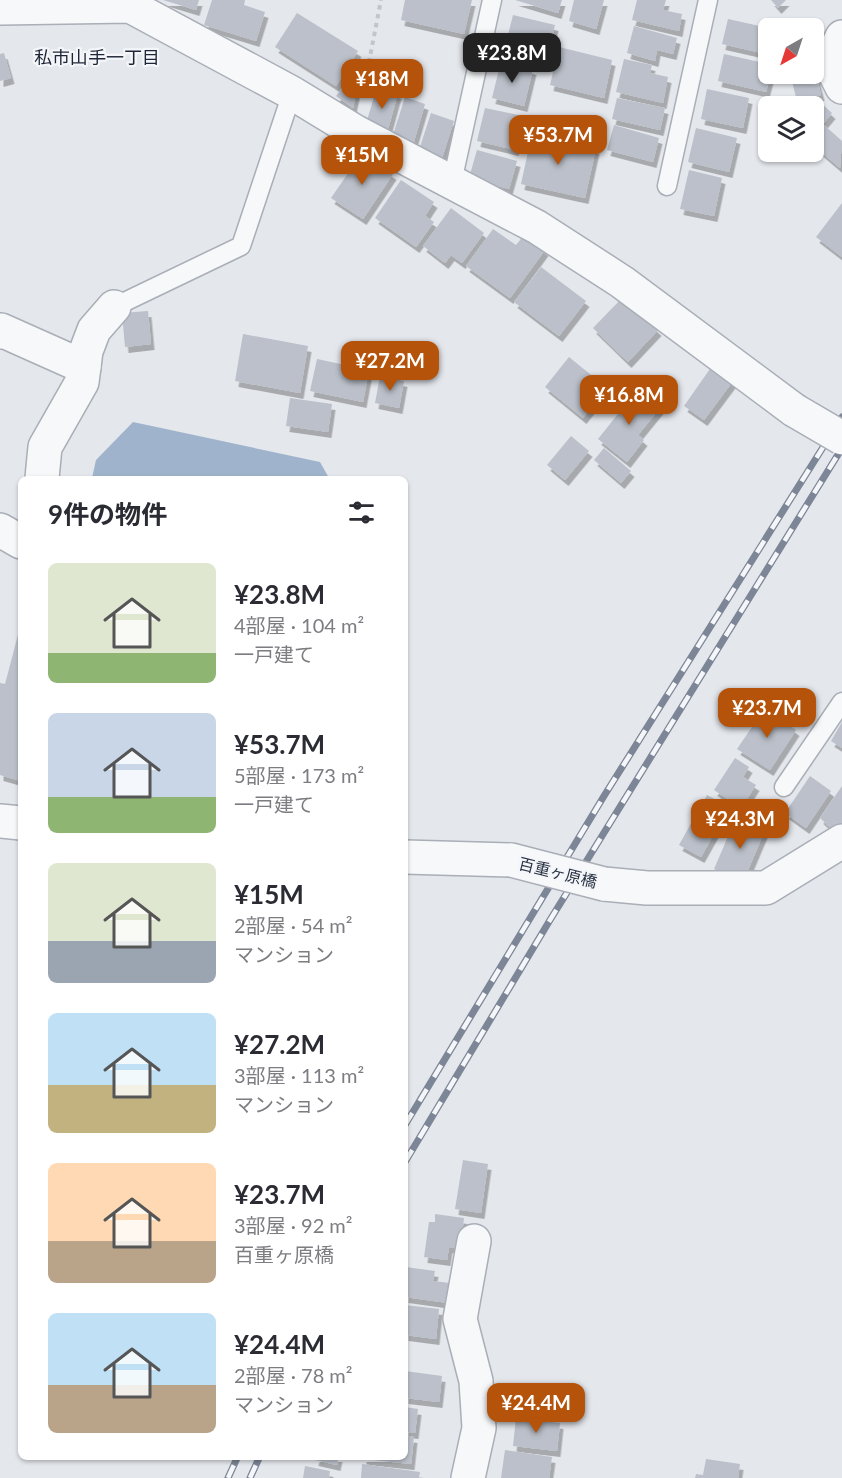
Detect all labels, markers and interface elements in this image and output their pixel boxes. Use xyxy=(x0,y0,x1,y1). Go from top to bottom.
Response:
north arrow xyxy=(758,18,824,84)
map controls xyxy=(758,18,824,162)
pin: ¥23.8M xyxy=(463,33,561,84)
text: ¥23.8M xyxy=(477,40,547,64)
district label: 私市山手一丁目 xyxy=(34,46,160,68)
pin: ¥18M xyxy=(346,59,418,110)
text: ¥18M xyxy=(355,66,409,90)
button: layers xyxy=(758,96,824,162)
pin: ¥53.7M xyxy=(509,115,607,166)
text: ¥53.7M xyxy=(523,122,593,146)
pin: ¥15M xyxy=(326,135,398,186)
text: ¥15M xyxy=(335,142,389,166)
pin: ¥27.2M xyxy=(341,341,439,392)
text: ¥27.2M xyxy=(355,348,425,372)
pin: ¥16.8M xyxy=(580,375,678,426)
text: ¥16.8M xyxy=(594,382,664,406)
icon: filters xyxy=(345,496,378,529)
text: 9件の物件 xyxy=(48,498,167,530)
text: ¥23.8M xyxy=(234,578,325,610)
icon: home xyxy=(96,587,168,659)
text: 4部屋 · 104 m² xyxy=(234,613,364,637)
text: 一戸建て xyxy=(234,642,314,666)
pin: ¥23.7M xyxy=(718,688,816,739)
text: ¥23.7M xyxy=(732,695,802,719)
text: ¥53.7M xyxy=(234,728,325,760)
icon: home xyxy=(96,737,168,809)
text: 5部屋 · 173 m² xyxy=(234,763,364,787)
text: 一戸建て xyxy=(234,792,314,816)
pin: ¥24.3M xyxy=(691,799,789,850)
text: ¥24.3M xyxy=(705,806,775,830)
street label: 百重ヶ原橋 xyxy=(517,853,599,891)
text: ¥15M xyxy=(234,878,304,910)
icon: home xyxy=(96,887,168,959)
text: 2部屋 · 54 m² xyxy=(234,913,353,937)
text: マンション xyxy=(234,942,334,966)
text: ¥27.2M xyxy=(234,1028,325,1060)
icon: home xyxy=(96,1037,168,1109)
text: 3部屋 · 113 m² xyxy=(234,1063,364,1087)
text: マンション xyxy=(234,1092,334,1116)
text: ¥23.7M xyxy=(234,1178,325,1210)
icon: home xyxy=(96,1187,168,1259)
text: 3部屋 · 92 m² xyxy=(234,1213,353,1237)
text: 百重ヶ原橋 xyxy=(234,1242,334,1266)
text: ¥24.4M xyxy=(234,1328,325,1360)
icon: home xyxy=(96,1337,168,1409)
text: 2部屋 · 78 m² xyxy=(234,1363,353,1387)
pin: ¥24.4M xyxy=(487,1383,585,1434)
text: ¥24.4M xyxy=(501,1390,571,1414)
text: マンション xyxy=(234,1392,334,1416)

